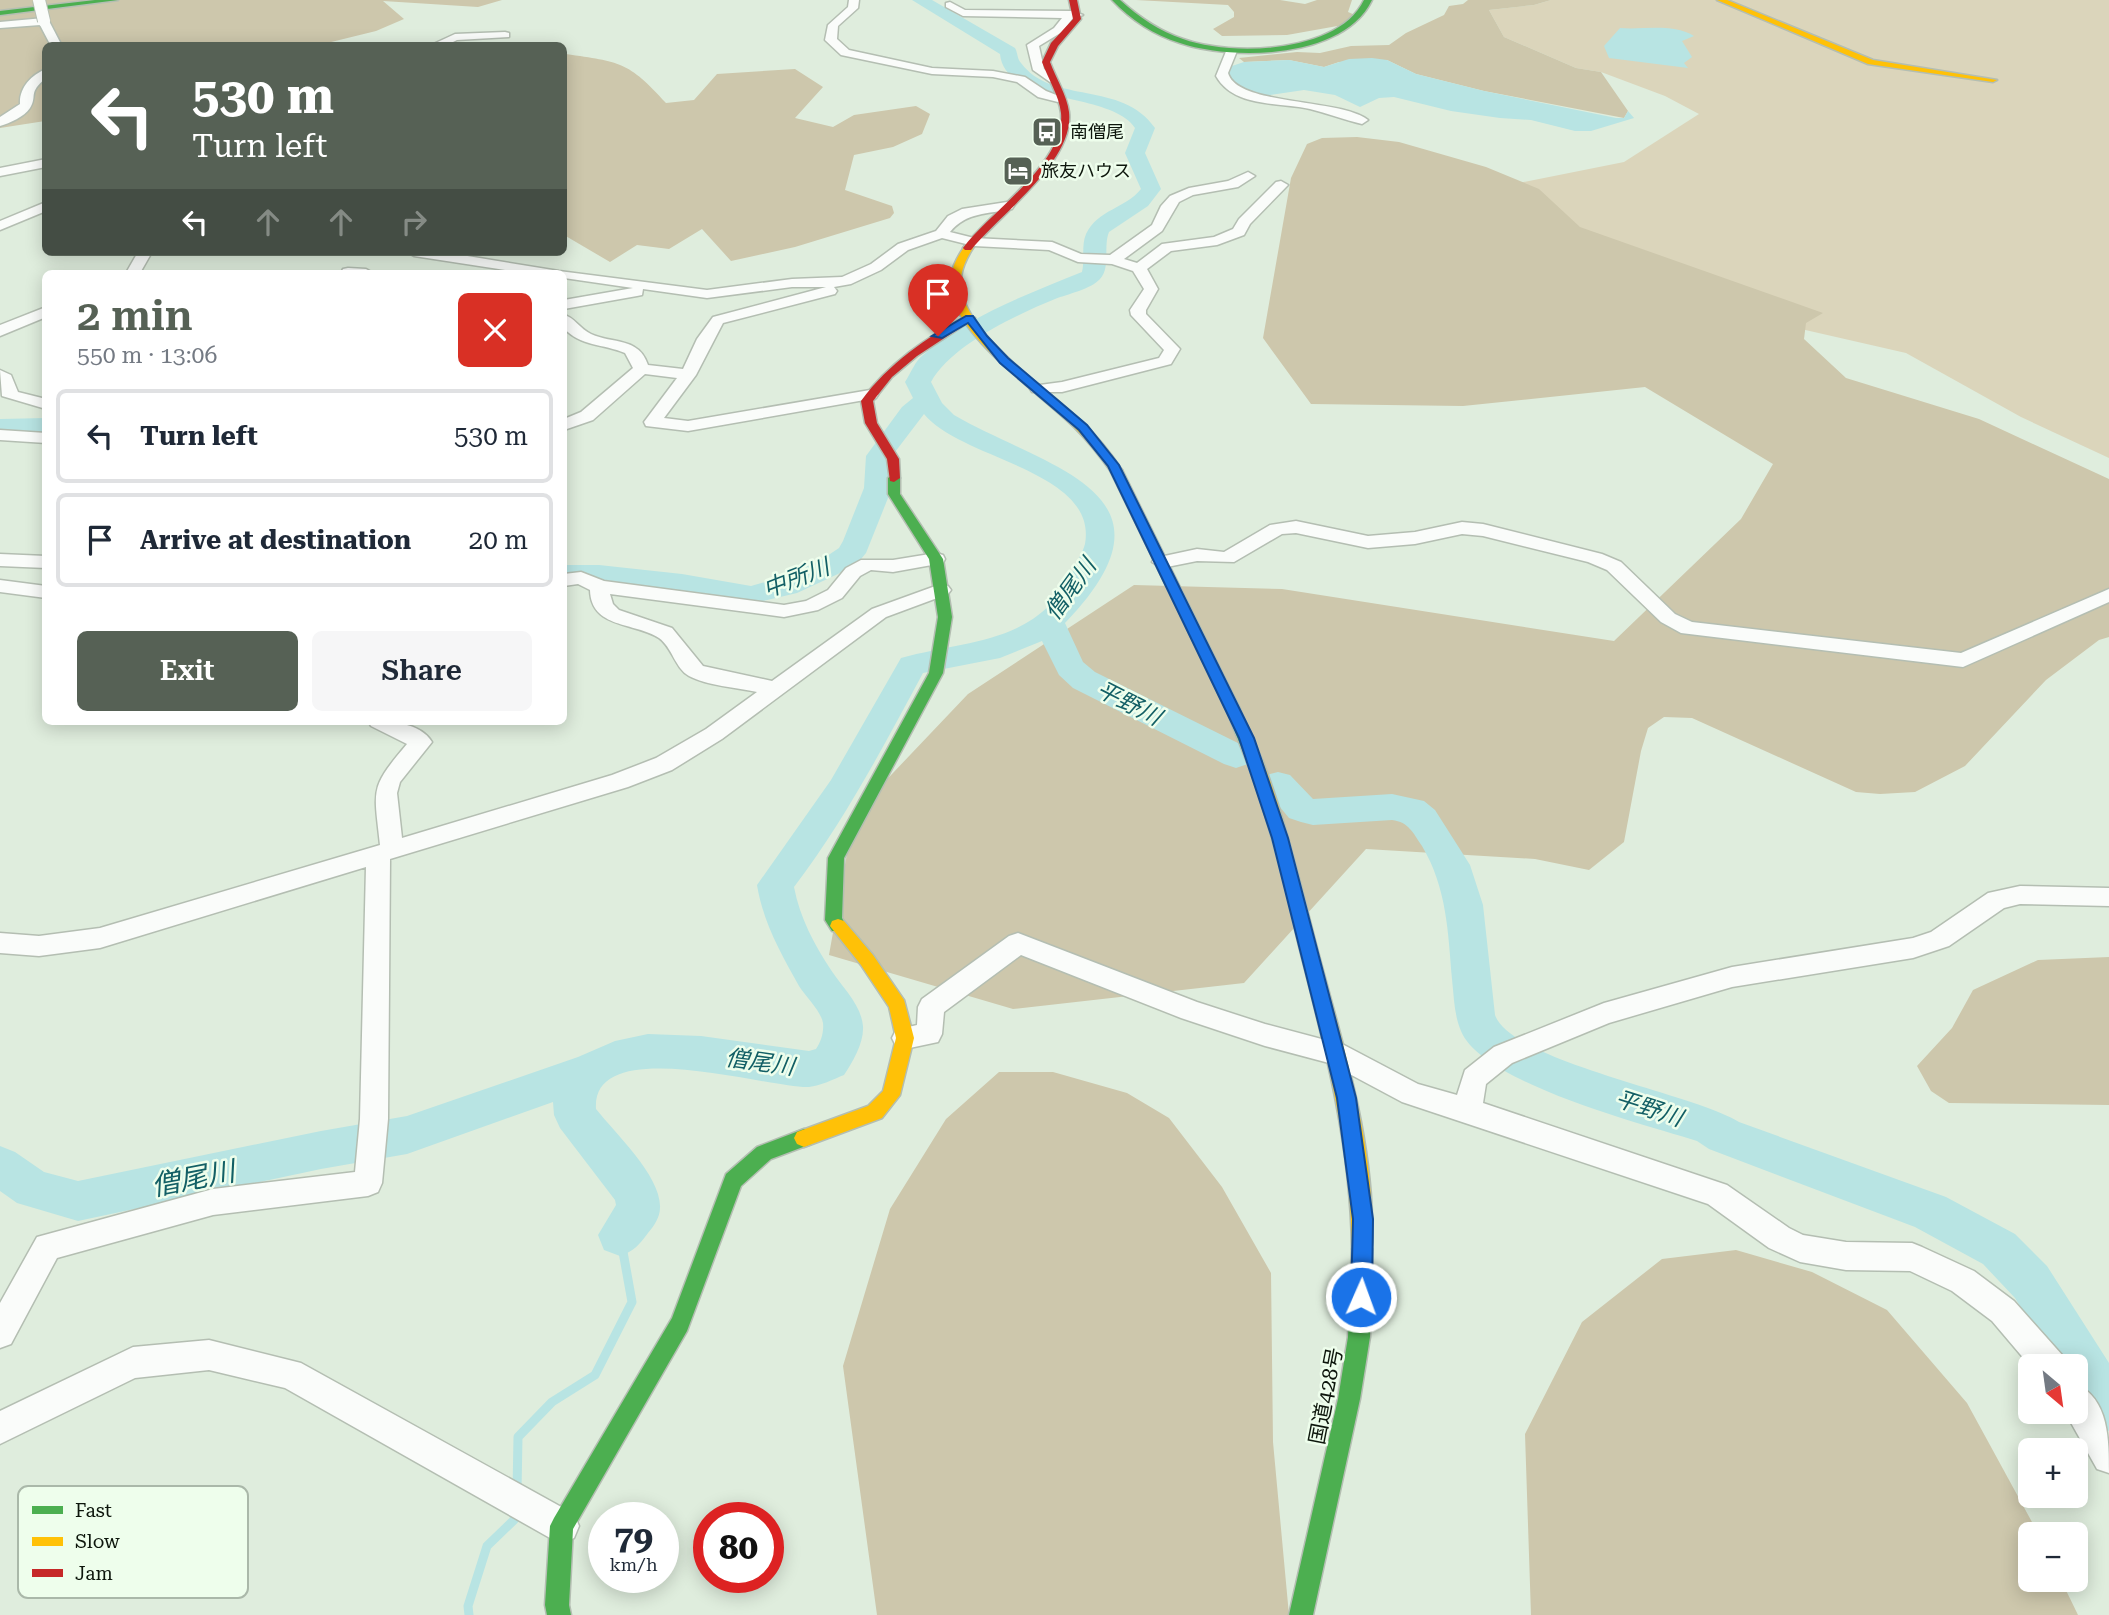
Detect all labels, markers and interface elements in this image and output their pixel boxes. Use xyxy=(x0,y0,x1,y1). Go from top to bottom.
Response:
text: 530 m xyxy=(192,68,334,125)
icon: left xyxy=(77,70,168,161)
bus stop icon: 南僧尾 xyxy=(1030,115,1064,149)
place label: 南僧尾 xyxy=(1070,121,1124,142)
text: Turn left xyxy=(192,127,327,165)
hotel icon: 旅友ハウス xyxy=(1001,154,1035,188)
place label: 旅友ハウス xyxy=(1041,160,1131,181)
icon: left xyxy=(176,203,214,241)
icon: ahead xyxy=(249,203,287,241)
icon: ahead xyxy=(322,203,360,241)
icon: right xyxy=(395,203,433,241)
pin xyxy=(908,264,968,336)
icon: arrive xyxy=(919,275,957,313)
text: 2 min xyxy=(77,291,193,340)
button: close xyxy=(458,293,532,367)
text: 550 m · 13:06 xyxy=(77,342,217,369)
icon: left xyxy=(81,417,119,455)
text: Turn left xyxy=(140,421,258,451)
text: 530 m xyxy=(454,421,528,451)
icon: arrive xyxy=(81,521,119,559)
text: Arrive at destination xyxy=(140,525,411,555)
text: 20 m xyxy=(469,525,528,555)
water label: 僧尾川 xyxy=(1039,551,1103,625)
water label: 中所川 xyxy=(759,552,836,603)
button: Exit xyxy=(77,631,298,711)
button: Share xyxy=(312,631,532,711)
water label: 平野川 xyxy=(1092,676,1168,732)
water label: 僧尾川 xyxy=(724,1044,799,1081)
water label: 平野川 xyxy=(1612,1085,1689,1133)
water label: 僧尾川 xyxy=(149,1154,240,1203)
position arrow xyxy=(1324,1260,1398,1334)
street label: 国道428号 xyxy=(1305,1345,1347,1447)
north arrow xyxy=(2018,1354,2088,1424)
map controls xyxy=(2018,1354,2088,1592)
button: + xyxy=(2018,1438,2088,1508)
legend xyxy=(18,1486,248,1598)
text: Fast xyxy=(75,1499,112,1522)
speed limit sign: 80 xyxy=(693,1502,784,1593)
text: 79 xyxy=(614,1518,653,1559)
button: − xyxy=(2018,1522,2088,1592)
text: Slow xyxy=(75,1530,120,1553)
text: km/h xyxy=(609,1554,658,1575)
text: Jam xyxy=(75,1562,113,1585)

